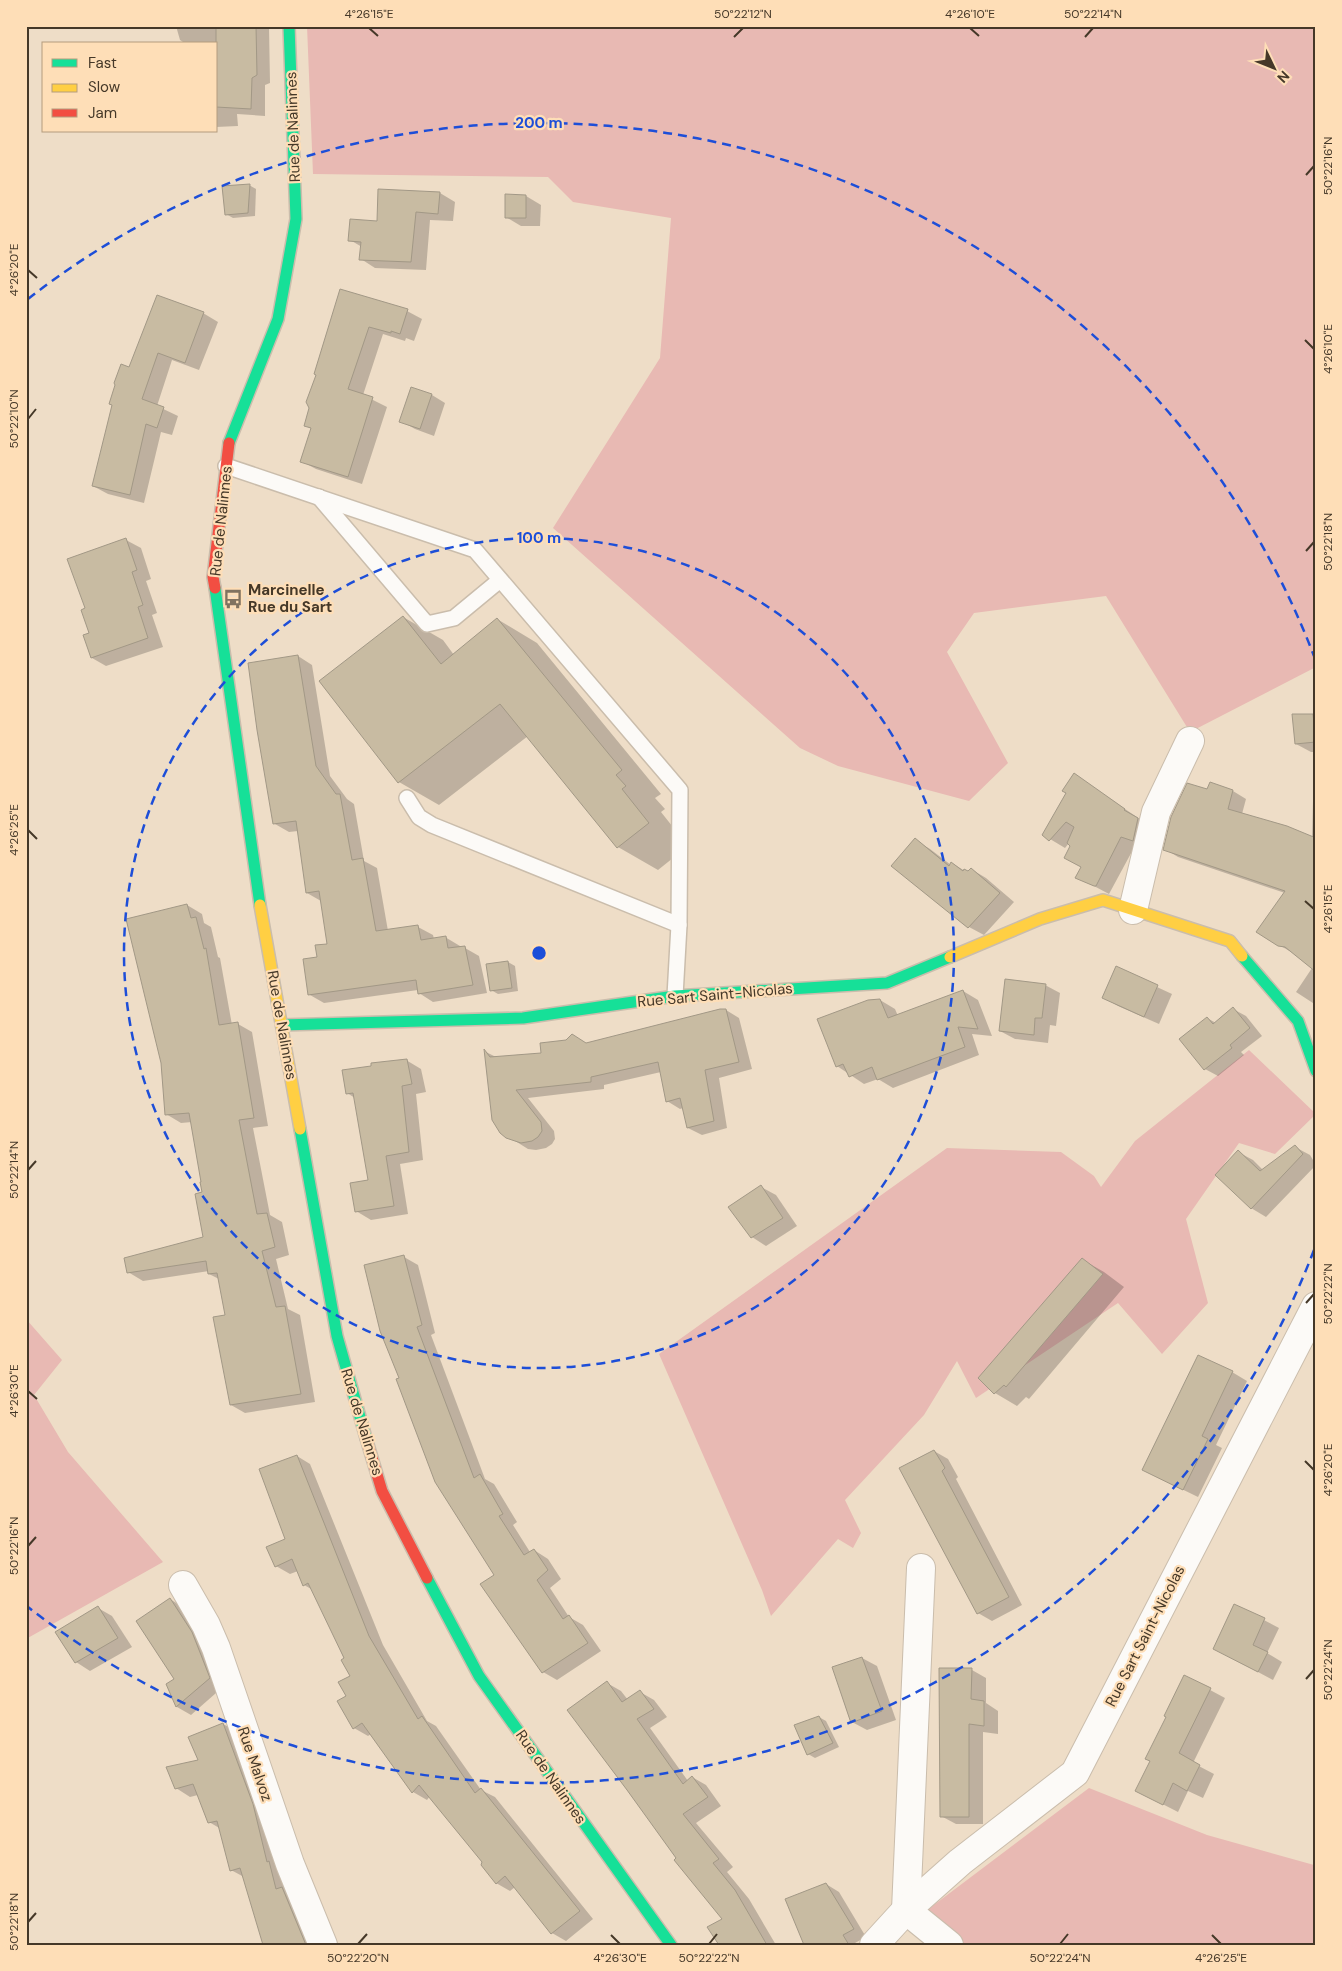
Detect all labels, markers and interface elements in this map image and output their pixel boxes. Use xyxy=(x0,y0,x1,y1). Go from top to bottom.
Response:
text: 4°26'15"E xyxy=(345,6,394,22)
text: 50°22'12"N xyxy=(714,6,772,22)
text: 4°26'10"E xyxy=(945,6,995,22)
text: 50°22'14"N xyxy=(1064,6,1122,22)
legend xyxy=(42,42,218,132)
north arrow xyxy=(1250,42,1300,92)
text: Fast xyxy=(88,53,117,73)
text: N xyxy=(1273,67,1294,87)
street label: Rue de Nalinnes xyxy=(281,71,305,183)
text: Slow xyxy=(88,77,121,97)
text: Jam xyxy=(88,103,117,123)
text: 200 m xyxy=(515,113,563,133)
text: 50°22'16"N xyxy=(1320,137,1336,195)
text: 4°26'20"E xyxy=(6,243,22,297)
text: 4°26'10"E xyxy=(1320,324,1336,374)
text: 50°22'10"N xyxy=(6,389,22,449)
street label: Rue de Nalinnes xyxy=(205,465,237,577)
text: 50°22'18"N xyxy=(1320,513,1336,571)
text: 100 m xyxy=(517,528,561,548)
place label: Marcinelle Rue du Sart xyxy=(248,580,332,617)
bus stop icon: Marcinelle Rue du Sart xyxy=(222,588,244,610)
text: 4°26'25"E xyxy=(6,804,22,856)
text: 4°26'15"E xyxy=(1320,884,1336,933)
centre of rings xyxy=(530,944,548,962)
street label: Rue de Nalinnes xyxy=(263,969,301,1081)
street label: Rue Sart Saint-Nicolas xyxy=(637,978,793,1012)
text: 50°22'14"N xyxy=(6,1141,22,1199)
text: 50°22'22"N xyxy=(1320,1264,1336,1325)
text: 4°26'30"E xyxy=(6,1364,22,1418)
street label: Rue de Nalinnes xyxy=(336,1366,388,1478)
text: 4°26'20"E xyxy=(1320,1443,1336,1497)
text: 50°22'16"N xyxy=(6,1517,22,1575)
street label: Rue Sart Saint-Nicolas xyxy=(1101,1562,1189,1710)
text: 50°22'24"N xyxy=(1320,1639,1336,1701)
street label: Rue Malvoz xyxy=(233,1724,277,1804)
street label: Rue de Nalinnes xyxy=(511,1726,591,1828)
text: 50°22'18"N xyxy=(6,1893,22,1951)
text: 50°22'20"N xyxy=(327,1950,389,1966)
text: 4°26'30"E xyxy=(593,1950,647,1966)
text: 50°22'22"N xyxy=(679,1950,740,1966)
text: 50°22'24"N xyxy=(1029,1950,1091,1966)
text: 4°26'25"E xyxy=(1195,1950,1247,1966)

